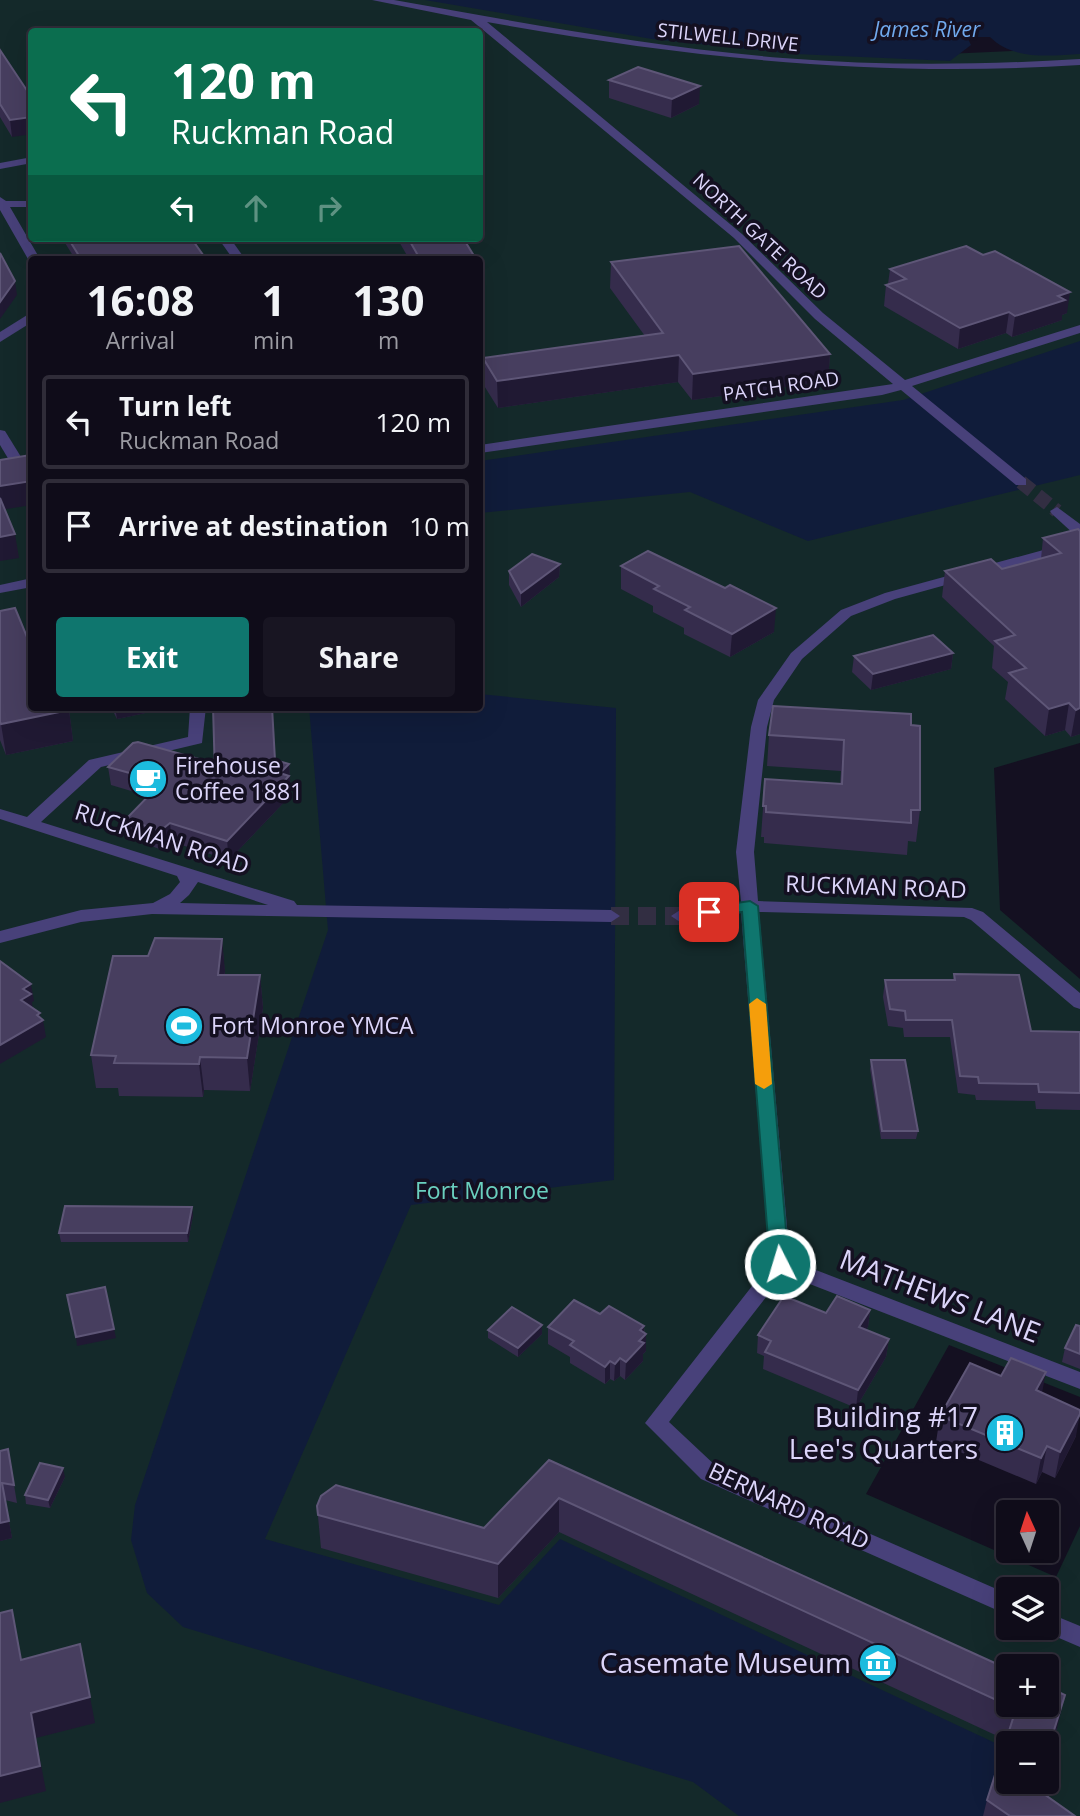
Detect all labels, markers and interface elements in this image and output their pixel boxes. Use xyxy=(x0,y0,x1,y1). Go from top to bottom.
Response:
water label: James River xyxy=(870,15,981,43)
street label: STILWELL DRIVE xyxy=(656,17,800,57)
text: 120 m xyxy=(171,47,316,113)
icon: left xyxy=(56,56,147,147)
text: Ruckman Road xyxy=(171,110,394,153)
street label: NORTH GATE ROAD xyxy=(687,167,833,305)
icon: left xyxy=(164,189,202,227)
icon: ahead xyxy=(237,189,275,227)
icon: right xyxy=(310,189,348,227)
text: 16:08 xyxy=(86,271,194,328)
text: 1 xyxy=(261,271,286,328)
text: 130 xyxy=(353,271,425,328)
text: Arrival xyxy=(106,324,175,356)
text: min xyxy=(253,324,294,356)
text: m xyxy=(378,324,399,356)
street label: PATCH ROAD xyxy=(721,365,841,407)
text: Turn left xyxy=(119,388,231,424)
icon: left xyxy=(60,403,98,441)
text: 120 m xyxy=(376,404,451,440)
text: Ruckman Road xyxy=(119,424,279,456)
icon: arrive xyxy=(60,507,98,545)
text: Arrive at destination xyxy=(119,508,388,544)
text: 10 m xyxy=(409,508,470,544)
button: Exit xyxy=(56,617,249,697)
button: Share xyxy=(263,617,455,697)
place label: Firehouse Coffee 1881 xyxy=(175,749,303,807)
cafe icon: Firehouse Coffee 1881 xyxy=(127,758,169,800)
street label: RUCKMAN ROAD xyxy=(71,795,254,881)
street label: RUCKMAN ROAD xyxy=(785,867,967,905)
pin xyxy=(679,882,739,942)
icon: arrive xyxy=(690,893,728,931)
sports icon: Fort Monroe YMCA xyxy=(163,1005,205,1047)
place label: Fort Monroe YMCA xyxy=(211,1009,414,1041)
park label: Fort Monroe xyxy=(415,1174,549,1206)
position arrow xyxy=(743,1227,817,1301)
street label: MATHEWS LANE xyxy=(835,1239,1046,1351)
place label: Building #17 Lee's Quarters xyxy=(789,1397,978,1467)
building icon: Building #17 Lee's Quarters xyxy=(984,1412,1026,1454)
street label: BERNARD ROAD xyxy=(704,1454,875,1556)
north arrow xyxy=(996,1500,1059,1563)
map controls xyxy=(996,1500,1059,1794)
button: layers xyxy=(996,1577,1059,1640)
museum icon: Casemate Museum xyxy=(857,1642,899,1684)
place label: Casemate Museum xyxy=(600,1643,851,1681)
button: + xyxy=(996,1654,1059,1717)
button: − xyxy=(996,1731,1059,1794)

